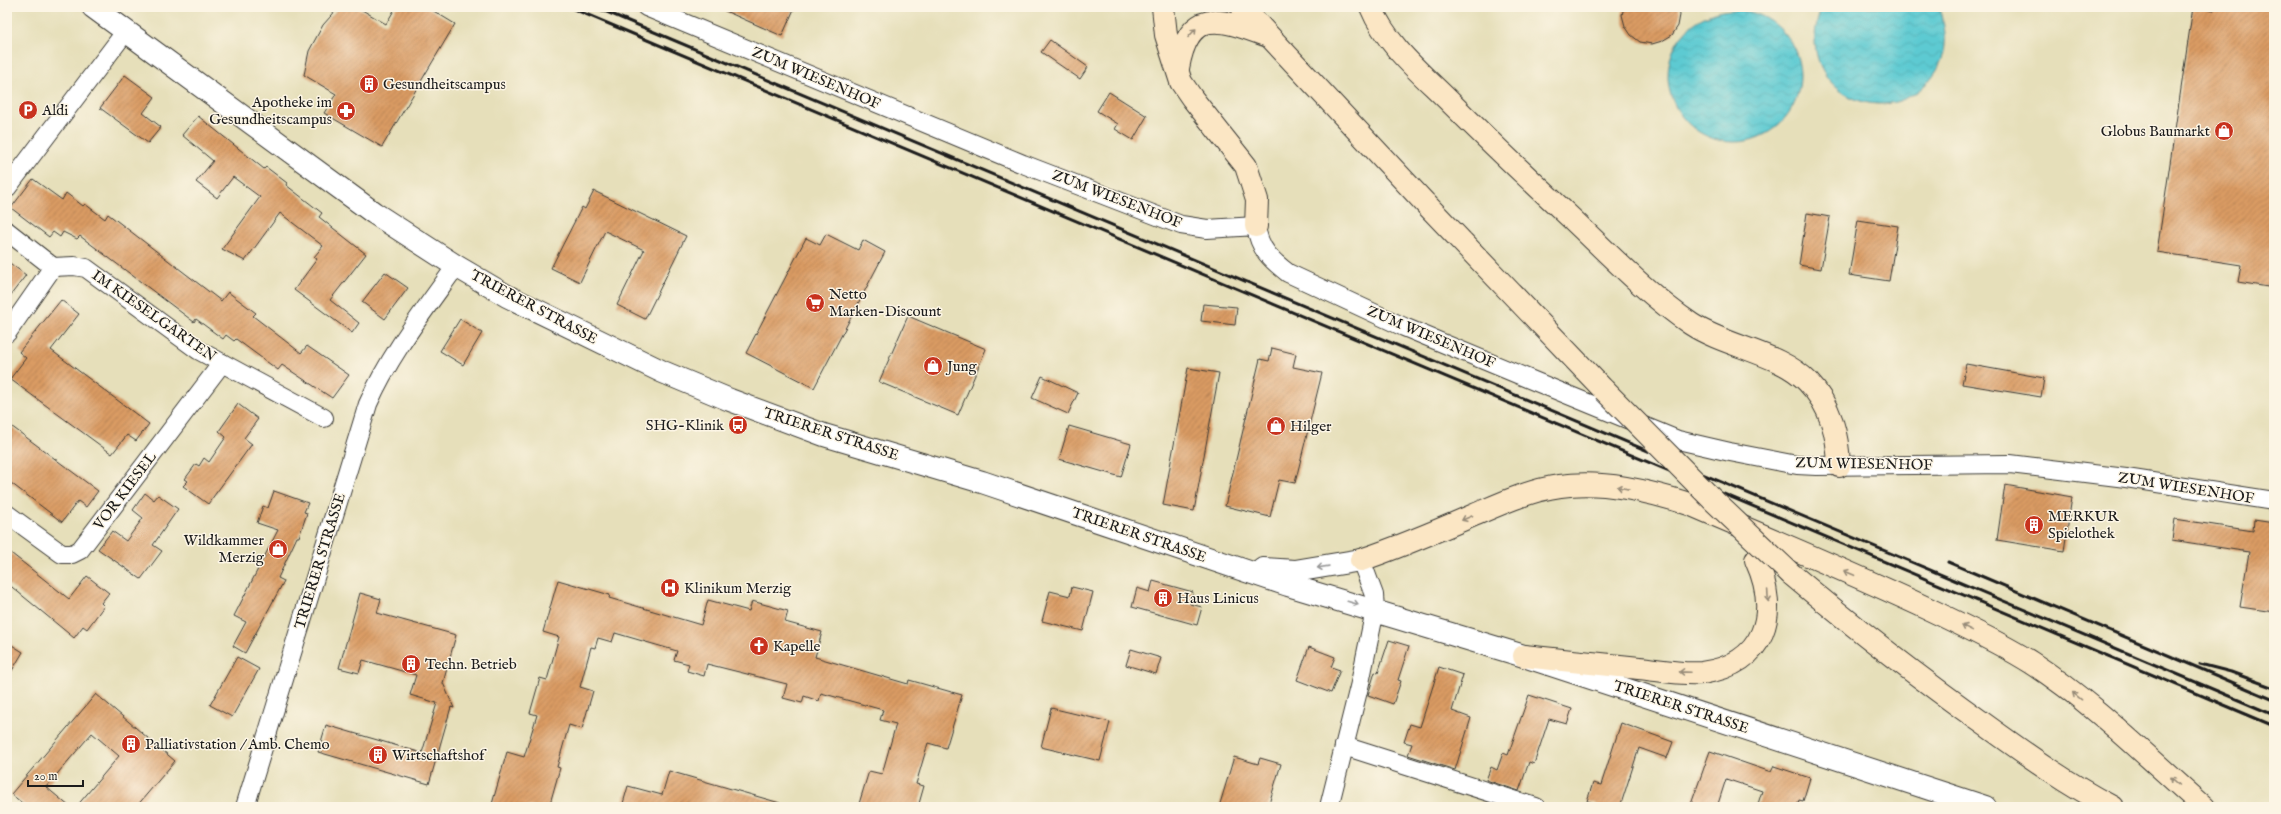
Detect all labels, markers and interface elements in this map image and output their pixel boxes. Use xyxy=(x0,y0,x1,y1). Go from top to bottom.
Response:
one-way arrow xyxy=(1187,28,1196,38)
street label: ZUM WIESENHOF xyxy=(749,42,883,114)
building icon: Gesundheitscampus xyxy=(358,73,380,95)
place label: Gesundheitscampus xyxy=(383,75,506,94)
place label: Apotheke im Gesundheitscampus xyxy=(209,93,332,129)
parking icon: Aldi xyxy=(17,99,39,121)
pharmacy icon: Apotheke im Gesundheitscampus xyxy=(335,100,357,122)
place label: Aldi xyxy=(41,101,68,120)
shop icon: Globus Baumarkt xyxy=(2213,120,2235,142)
place label: Globus Baumarkt xyxy=(2101,122,2210,141)
street label: ZUM WIESENHOF xyxy=(1049,166,1185,233)
street label: TRIERER STRASSE xyxy=(467,265,601,349)
street label: IM KIESELGARTEN xyxy=(88,266,220,366)
place label: Netto Marken-Discount xyxy=(829,285,941,321)
supermarket icon: Netto Marken-Discount xyxy=(804,292,826,314)
street label: ZUM WIESENHOF xyxy=(1364,301,1498,373)
shop icon: Jung xyxy=(922,355,944,377)
place label: Jung xyxy=(945,357,977,376)
street label: TRIERER STRASSE xyxy=(761,403,901,465)
bus stop icon: SHG-Klinik xyxy=(727,414,749,436)
shop icon: Hilger xyxy=(1265,415,1287,437)
place label: SHG-Klinik xyxy=(646,416,725,435)
place label: Hilger xyxy=(1290,417,1332,436)
street label: VOR KIESEL xyxy=(89,448,161,535)
street label: ZUM WIESENHOF xyxy=(1795,453,1933,475)
street label: ZUM WIESENHOF xyxy=(2117,468,2256,508)
one-way arrow xyxy=(1617,484,1630,492)
street label: TRIERER STRASSE xyxy=(290,491,350,631)
street label: TRIERER STRASSE xyxy=(1069,503,1209,567)
place label: MERKUR Spielothek xyxy=(2048,507,2119,543)
building icon: MERKUR Spielothek xyxy=(2023,514,2045,536)
one-way arrow xyxy=(1461,515,1473,522)
place label: Wildkammer Merzig xyxy=(184,531,265,567)
shop icon: Wildkammer Merzig xyxy=(267,538,289,560)
one-way arrow xyxy=(1317,563,1330,571)
one-way arrow xyxy=(1843,568,1855,576)
hospital icon: Klinikum Merzig xyxy=(659,577,681,599)
place label: Klinikum Merzig xyxy=(684,579,792,598)
building icon: Haus Linicus xyxy=(1152,587,1174,609)
place label: Haus Linicus xyxy=(1177,589,1259,608)
one-way arrow xyxy=(1764,589,1771,602)
one-way arrow xyxy=(1346,600,1359,608)
one-way arrow xyxy=(1961,624,1973,631)
church icon: Kapelle xyxy=(748,635,770,657)
place label: Kapelle xyxy=(773,637,820,656)
building icon: Techn. Betrieb xyxy=(400,653,422,675)
place label: Techn. Betrieb xyxy=(425,655,517,674)
one-way arrow xyxy=(1679,669,1692,676)
street label: TRIERER STRASSE xyxy=(1611,676,1751,738)
one-way arrow xyxy=(2071,691,2082,700)
building icon: Palliativstation / Amb. Chemo xyxy=(120,733,142,755)
place label: Palliativstation / Amb. Chemo xyxy=(145,735,330,754)
building icon: Wirtschaftshof xyxy=(367,744,389,766)
place label: Wirtschaftshof xyxy=(392,746,487,765)
scale bar xyxy=(28,762,83,788)
text: 20 m xyxy=(34,769,57,784)
one-way arrow xyxy=(2170,776,2180,786)

